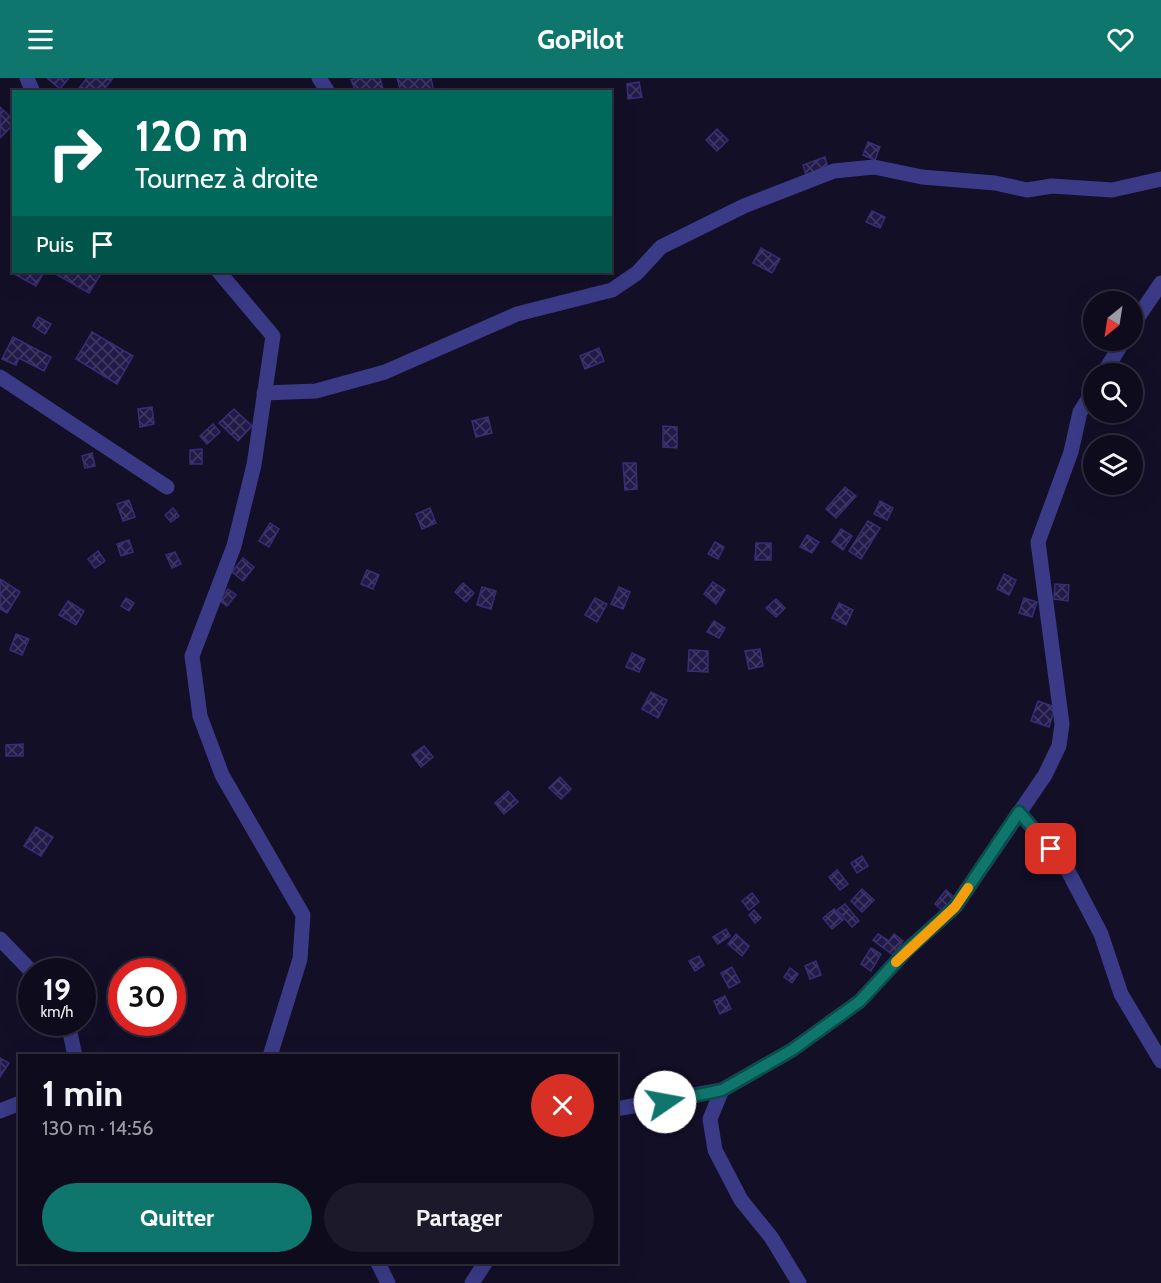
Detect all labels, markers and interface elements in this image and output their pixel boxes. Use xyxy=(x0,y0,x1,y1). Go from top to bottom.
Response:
icon: menu xyxy=(24,23,57,56)
text: GoPilot xyxy=(537,23,624,56)
icon: heart xyxy=(1104,23,1137,56)
text: 120 m xyxy=(135,110,248,162)
icon: right xyxy=(36,114,114,192)
text: Tournez à droite xyxy=(135,162,318,195)
icon: arrive xyxy=(86,228,119,261)
text: Puis xyxy=(36,231,74,258)
north arrow xyxy=(1083,291,1143,351)
map controls xyxy=(1083,291,1143,495)
button: search xyxy=(1083,363,1143,423)
button: layers xyxy=(1083,435,1143,495)
pin xyxy=(1025,823,1076,874)
icon: arrive xyxy=(1034,832,1067,865)
speed limit sign: 30 xyxy=(108,958,186,1036)
text: 19 xyxy=(43,971,71,1008)
text: km/h xyxy=(41,1003,73,1021)
position arrow xyxy=(633,1070,697,1134)
text: 1 min xyxy=(42,1071,123,1115)
button: close xyxy=(531,1074,594,1137)
text: 130 m · 14:56 xyxy=(42,1116,154,1140)
button: Quitter xyxy=(42,1183,312,1252)
button: Partager xyxy=(324,1183,594,1252)

